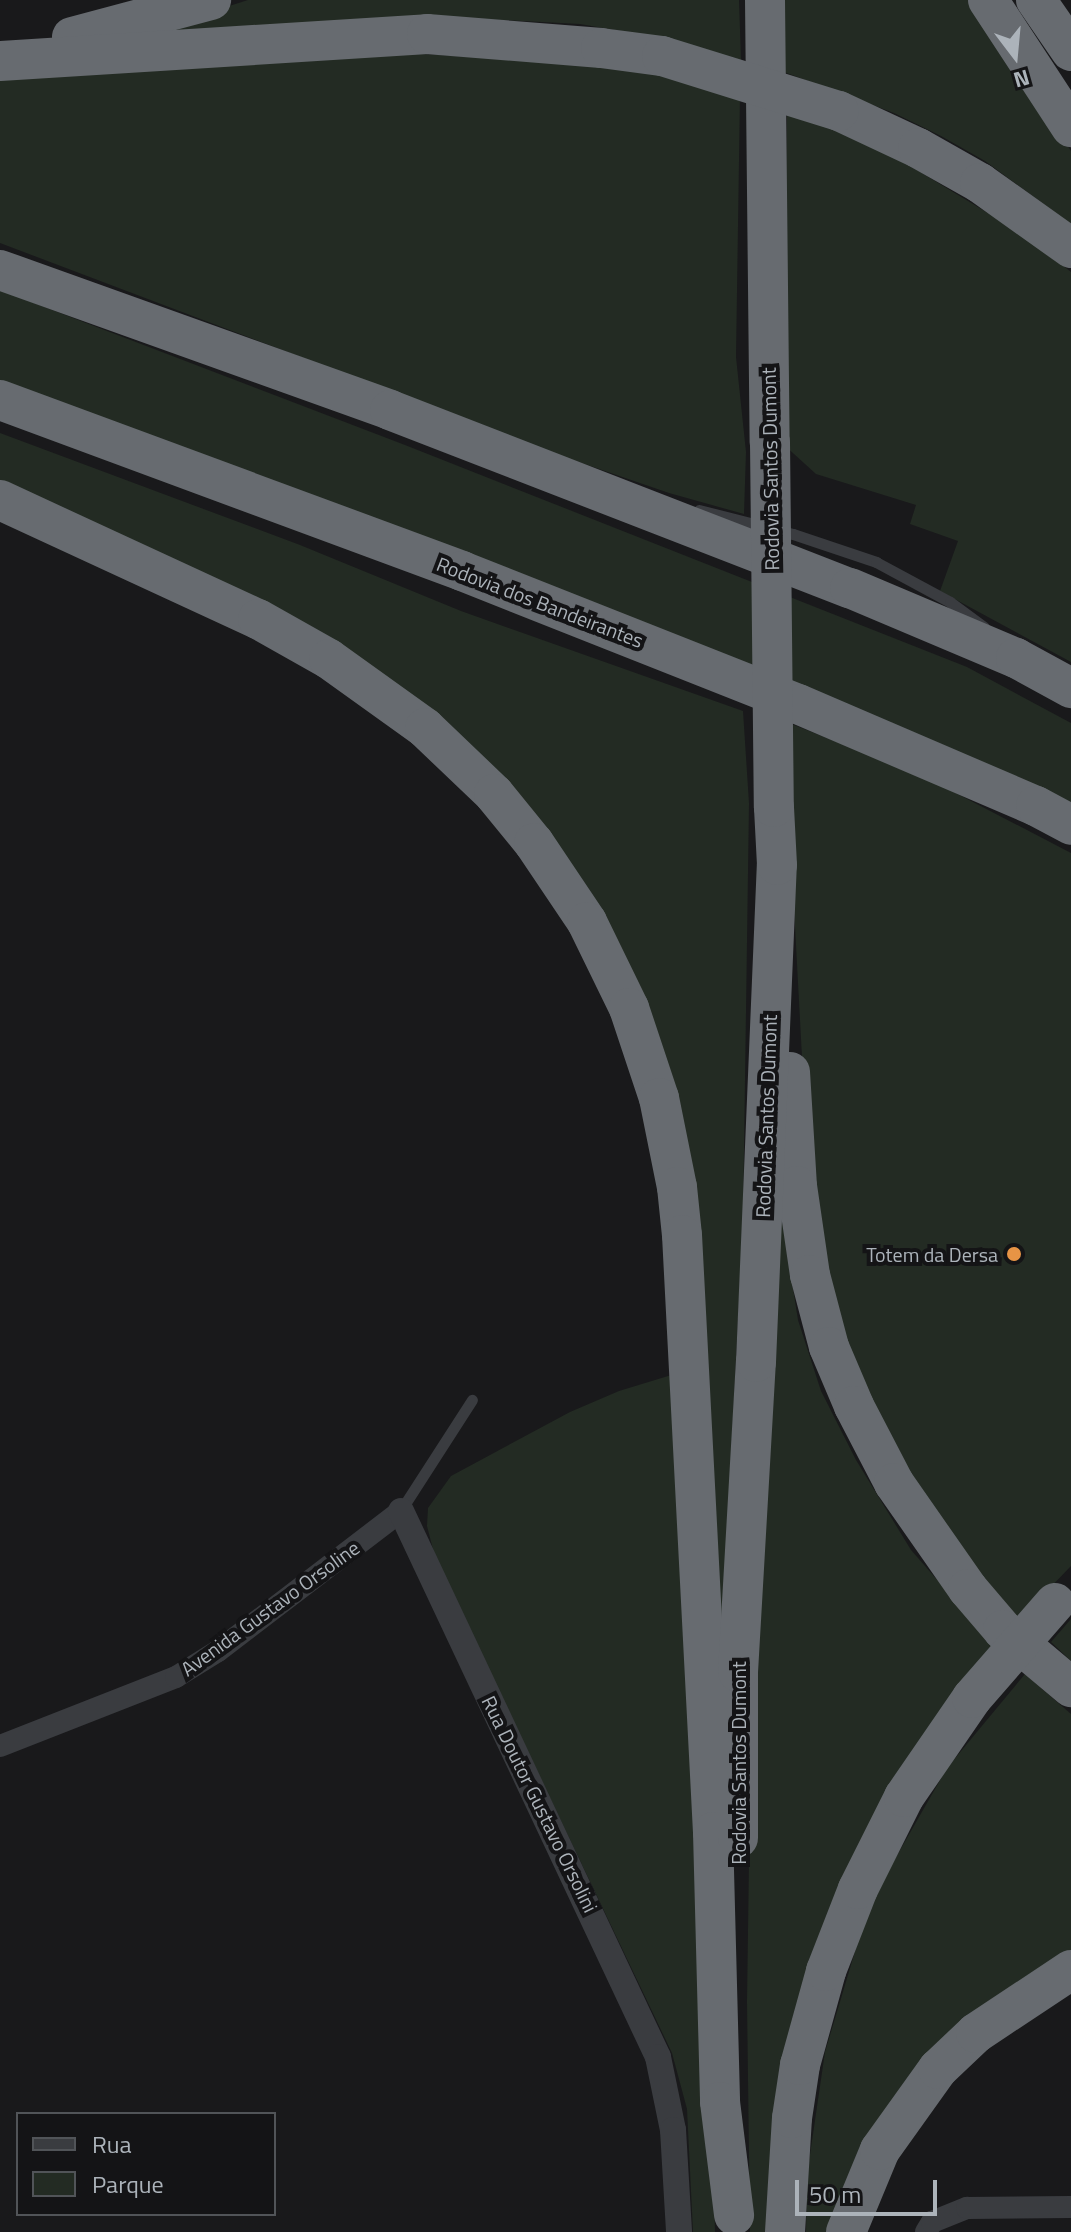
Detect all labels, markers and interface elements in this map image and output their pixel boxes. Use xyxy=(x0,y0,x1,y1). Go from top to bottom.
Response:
north arrow xyxy=(975,16,1055,96)
text: N xyxy=(1010,61,1034,98)
street label: Rodovia Santos Dumont xyxy=(756,367,784,571)
street label: Rodovia dos Bandeirantes xyxy=(433,552,647,652)
street label: Rodovia Santos Dumont xyxy=(750,1014,782,1218)
place label: Totem da Dersa xyxy=(866,1242,998,1266)
marker: Totem da Dersa xyxy=(1005,1245,1023,1263)
street label: Avenida Gustavo Orsoline xyxy=(176,1535,364,1681)
street label: Rodovia Santos Dumont xyxy=(726,1661,750,1865)
street label: Rua Doutor Gustavo Orsolini xyxy=(477,1692,603,1916)
legend xyxy=(16,2112,276,2216)
text: Rua xyxy=(92,2126,131,2162)
scale bar xyxy=(799,2164,941,2214)
text: Parque xyxy=(92,2166,164,2202)
text: 50 m xyxy=(809,2176,861,2212)

